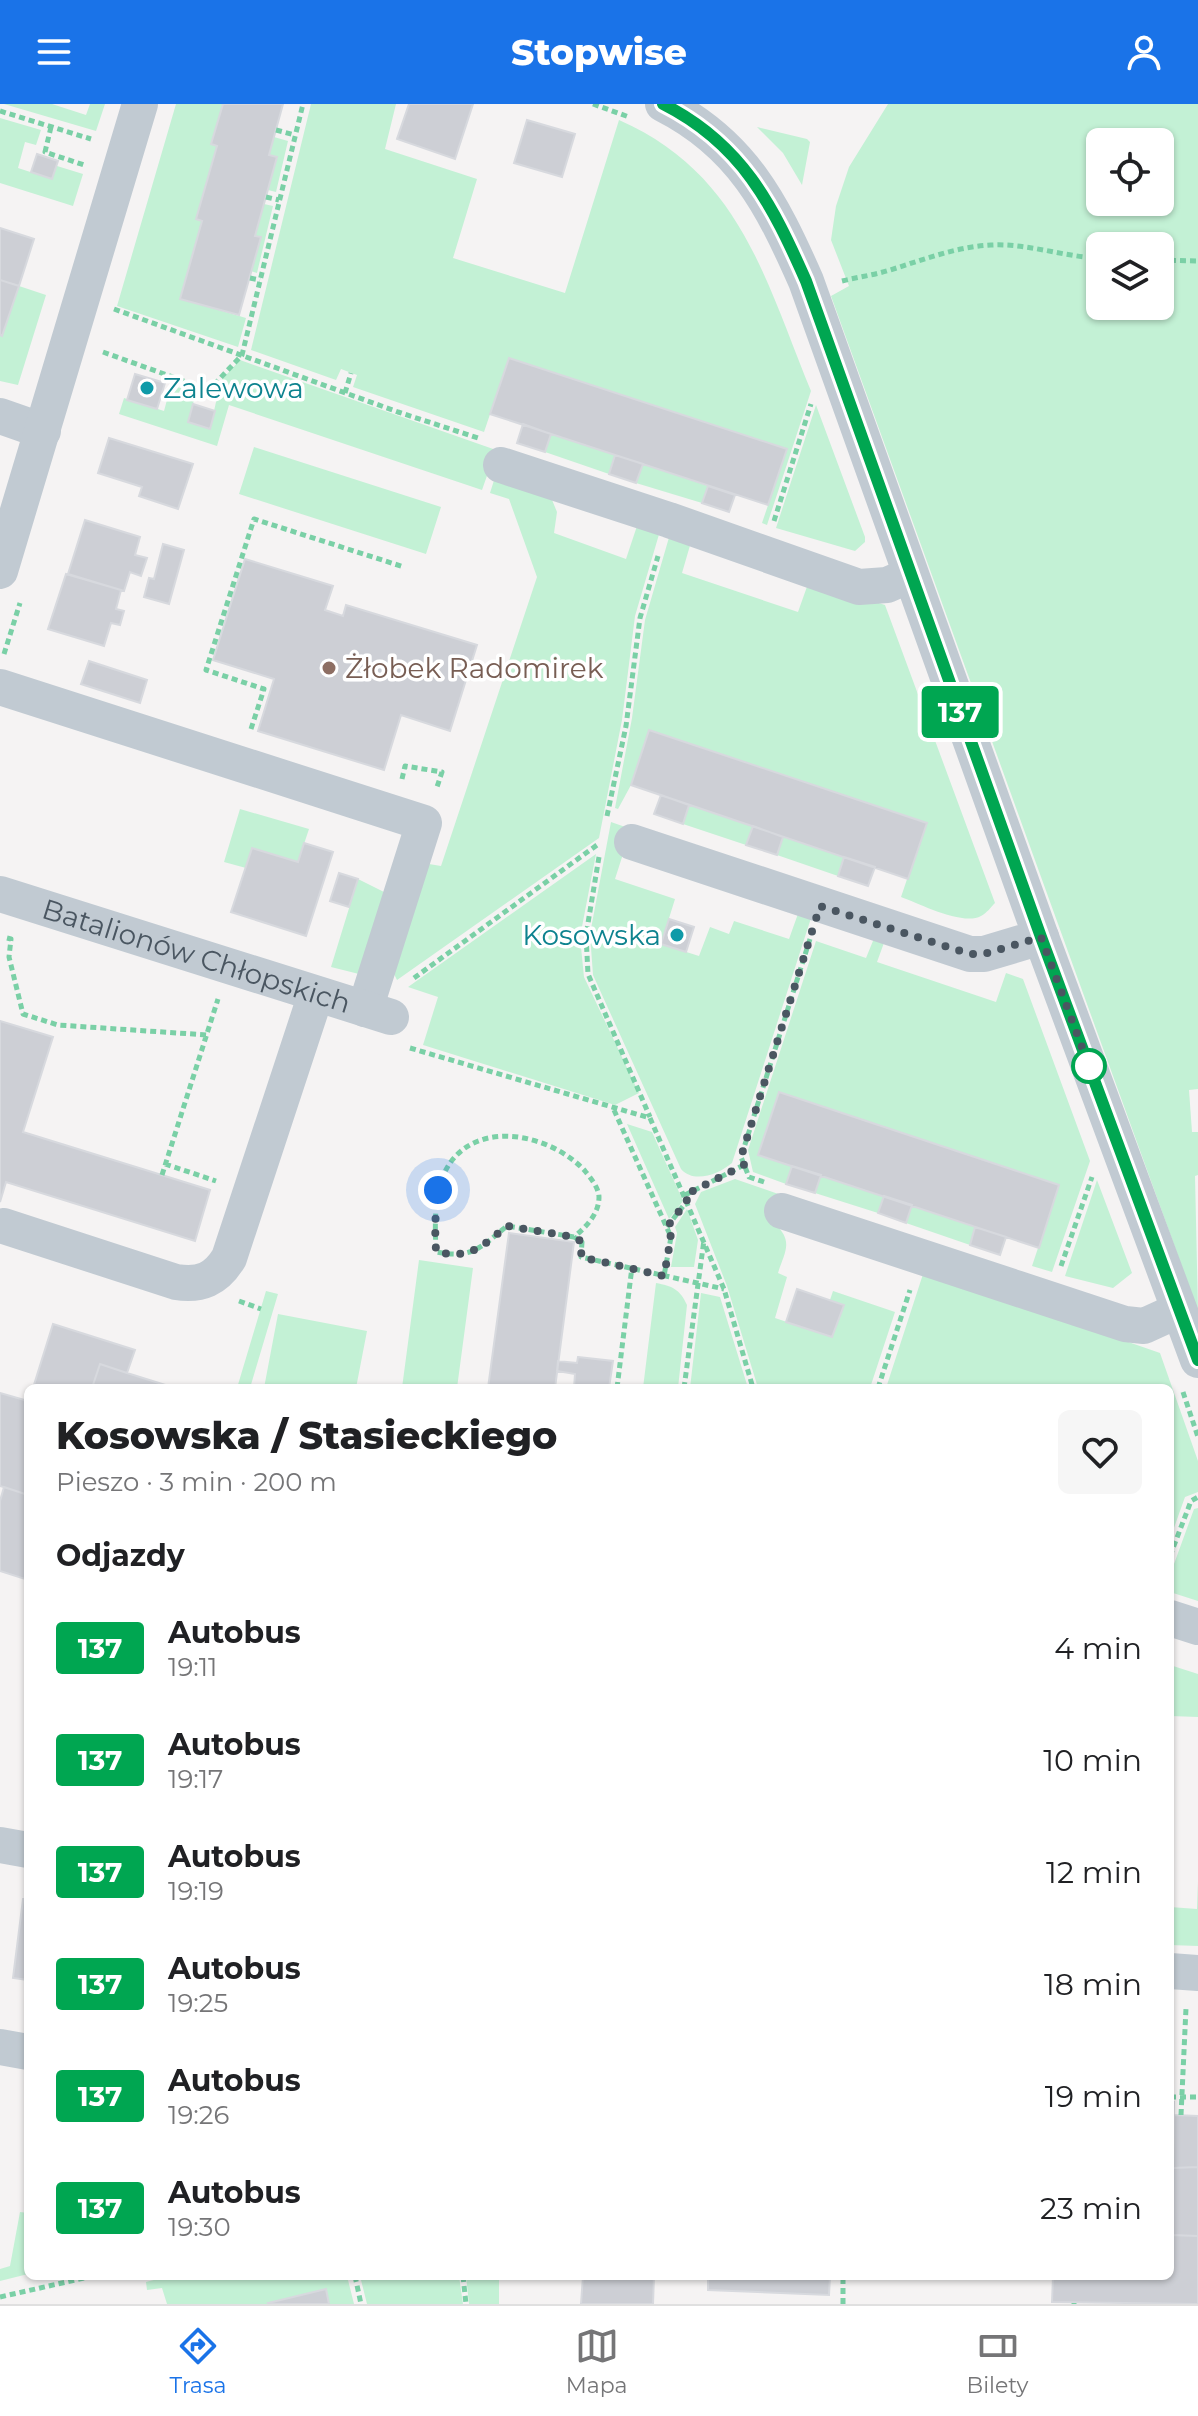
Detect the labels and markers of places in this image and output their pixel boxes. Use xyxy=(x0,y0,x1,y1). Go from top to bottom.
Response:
place label: Zalewowa xyxy=(163,371,304,405)
marker: Zalewowa xyxy=(138,379,156,397)
place label: Żłobek Radomirek xyxy=(345,651,604,685)
marker: Żłobek Radomirek xyxy=(320,659,338,677)
place label: Kosowska xyxy=(522,918,661,952)
marker: Kosowska xyxy=(668,926,686,944)
unlabelled marker xyxy=(1072,1049,1106,1083)

